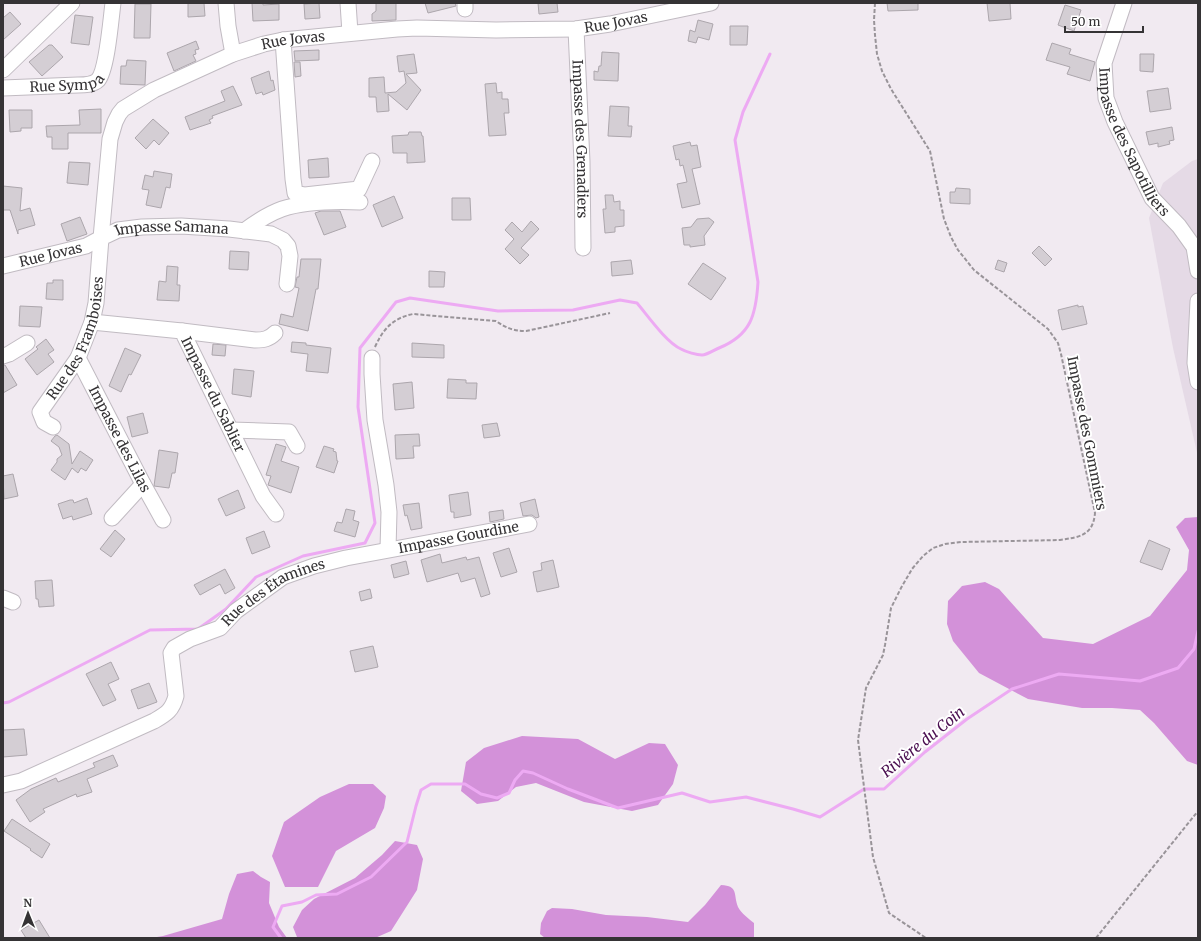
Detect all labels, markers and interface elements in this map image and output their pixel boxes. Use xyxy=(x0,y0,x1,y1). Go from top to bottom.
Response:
street label: Rue Jovas xyxy=(583,7,649,37)
scale bar xyxy=(1065,8,1143,34)
text: 50 m xyxy=(1071,14,1100,29)
street label: Rue Jovas xyxy=(260,27,326,53)
street label: Impasse des Grenadiers xyxy=(568,59,592,219)
street label: Impasse des Sapotilliers xyxy=(1095,67,1174,220)
street label: Rue Sympa xyxy=(29,70,109,96)
street label: Impasse Samana xyxy=(111,217,229,239)
street label: Rue Jovas xyxy=(17,238,84,271)
street label: Rue des Framboises xyxy=(43,276,107,403)
street label: Impasse du Sablier xyxy=(177,333,249,455)
street label: Impasse des Gommiers xyxy=(1063,354,1111,512)
street label: Impasse des Lilas xyxy=(85,383,155,495)
street label: Impasse Gourdine xyxy=(397,517,520,557)
street label: Rue des Étamines xyxy=(218,555,327,630)
water label: Rivière du Coin xyxy=(877,702,968,781)
north arrow xyxy=(8,893,48,933)
text: N xyxy=(23,896,33,910)

